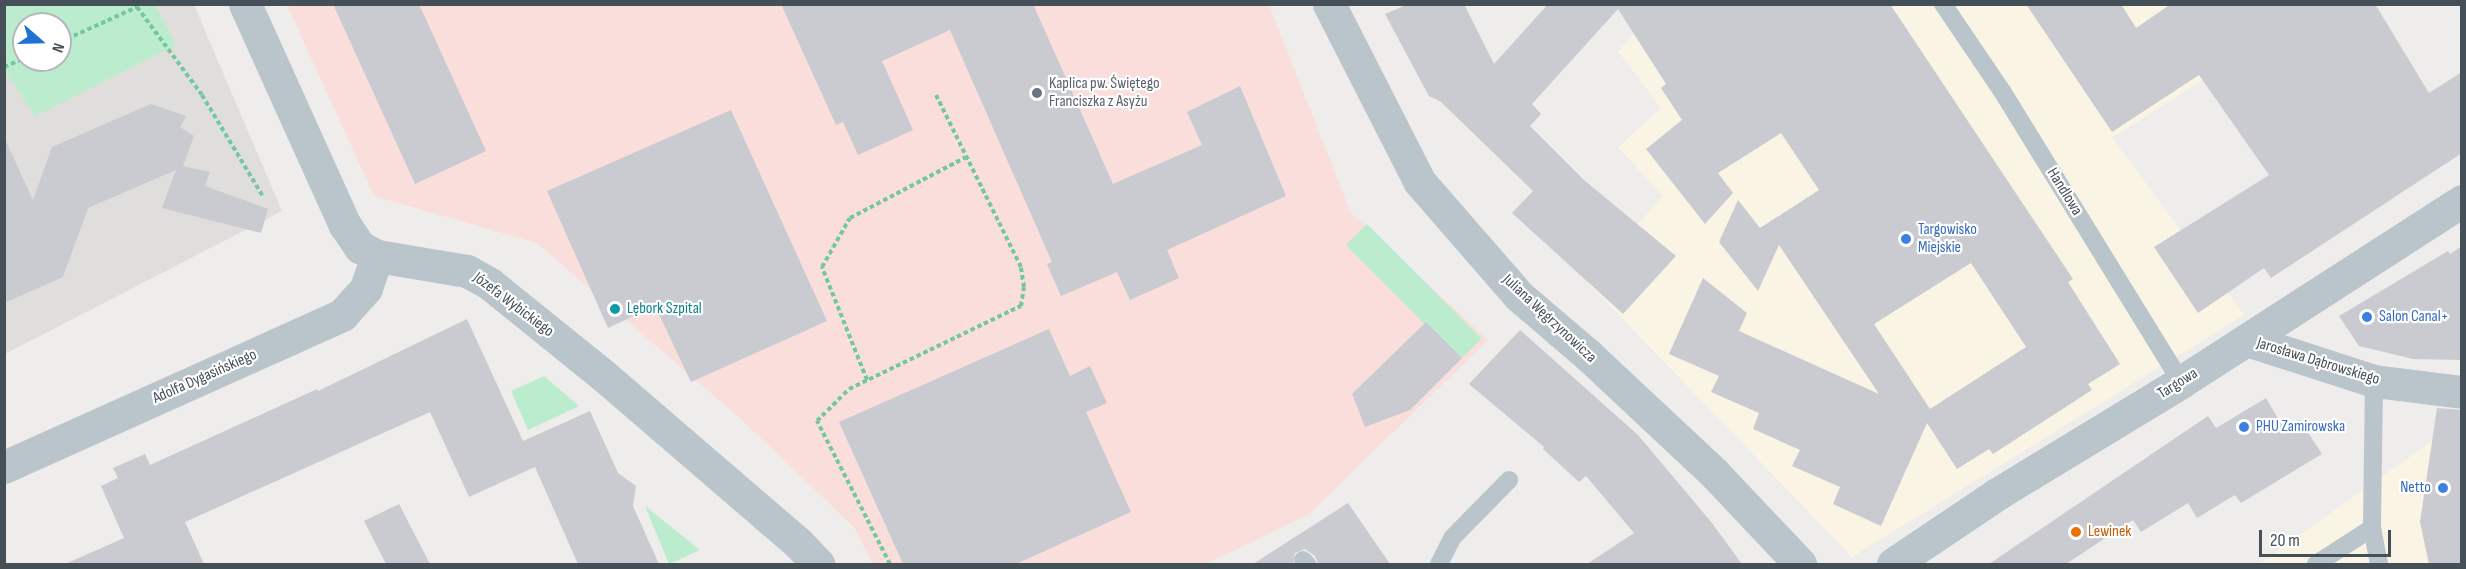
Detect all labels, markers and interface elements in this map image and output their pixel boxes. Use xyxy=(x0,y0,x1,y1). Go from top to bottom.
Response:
north arrow xyxy=(12,12,72,72)
text: N xyxy=(47,40,68,55)
place label: Kaplica pw. Świętego Franciszka z Asyżu xyxy=(1049,74,1160,112)
marker: Kaplica pw. Świętego Franciszka z Asyżu xyxy=(1030,86,1044,100)
street label: Handlowa xyxy=(2042,165,2086,219)
place label: Targowisko Miejskie xyxy=(1918,220,1977,258)
marker: Targowisko Miejskie xyxy=(1899,232,1913,246)
street label: Józefa Wybickiego xyxy=(469,268,557,342)
street label: Juliana Węgrzynowicza xyxy=(1498,271,1600,367)
place label: Lębork Szpital xyxy=(627,299,702,319)
marker: Lębork Szpital xyxy=(608,302,622,316)
place label: Salon Canal+ xyxy=(2379,307,2448,327)
marker: Salon Canal+ xyxy=(2360,310,2374,324)
street label: Jarosława Dąbrowskiego xyxy=(2254,334,2382,390)
street label: Adolfa Dygasińskiego xyxy=(150,345,260,409)
street label: Targowa xyxy=(2154,364,2202,404)
place label: PHU Zamirowska xyxy=(2256,417,2345,437)
marker: PHU Zamirowska xyxy=(2237,420,2251,434)
place label: Netto xyxy=(2400,478,2431,498)
marker: Netto xyxy=(2436,481,2450,495)
scale bar xyxy=(2262,518,2394,556)
place label: Lewinek xyxy=(2088,522,2131,542)
marker: Lewinek xyxy=(2069,525,2083,539)
text: 20 m xyxy=(2270,530,2300,551)

